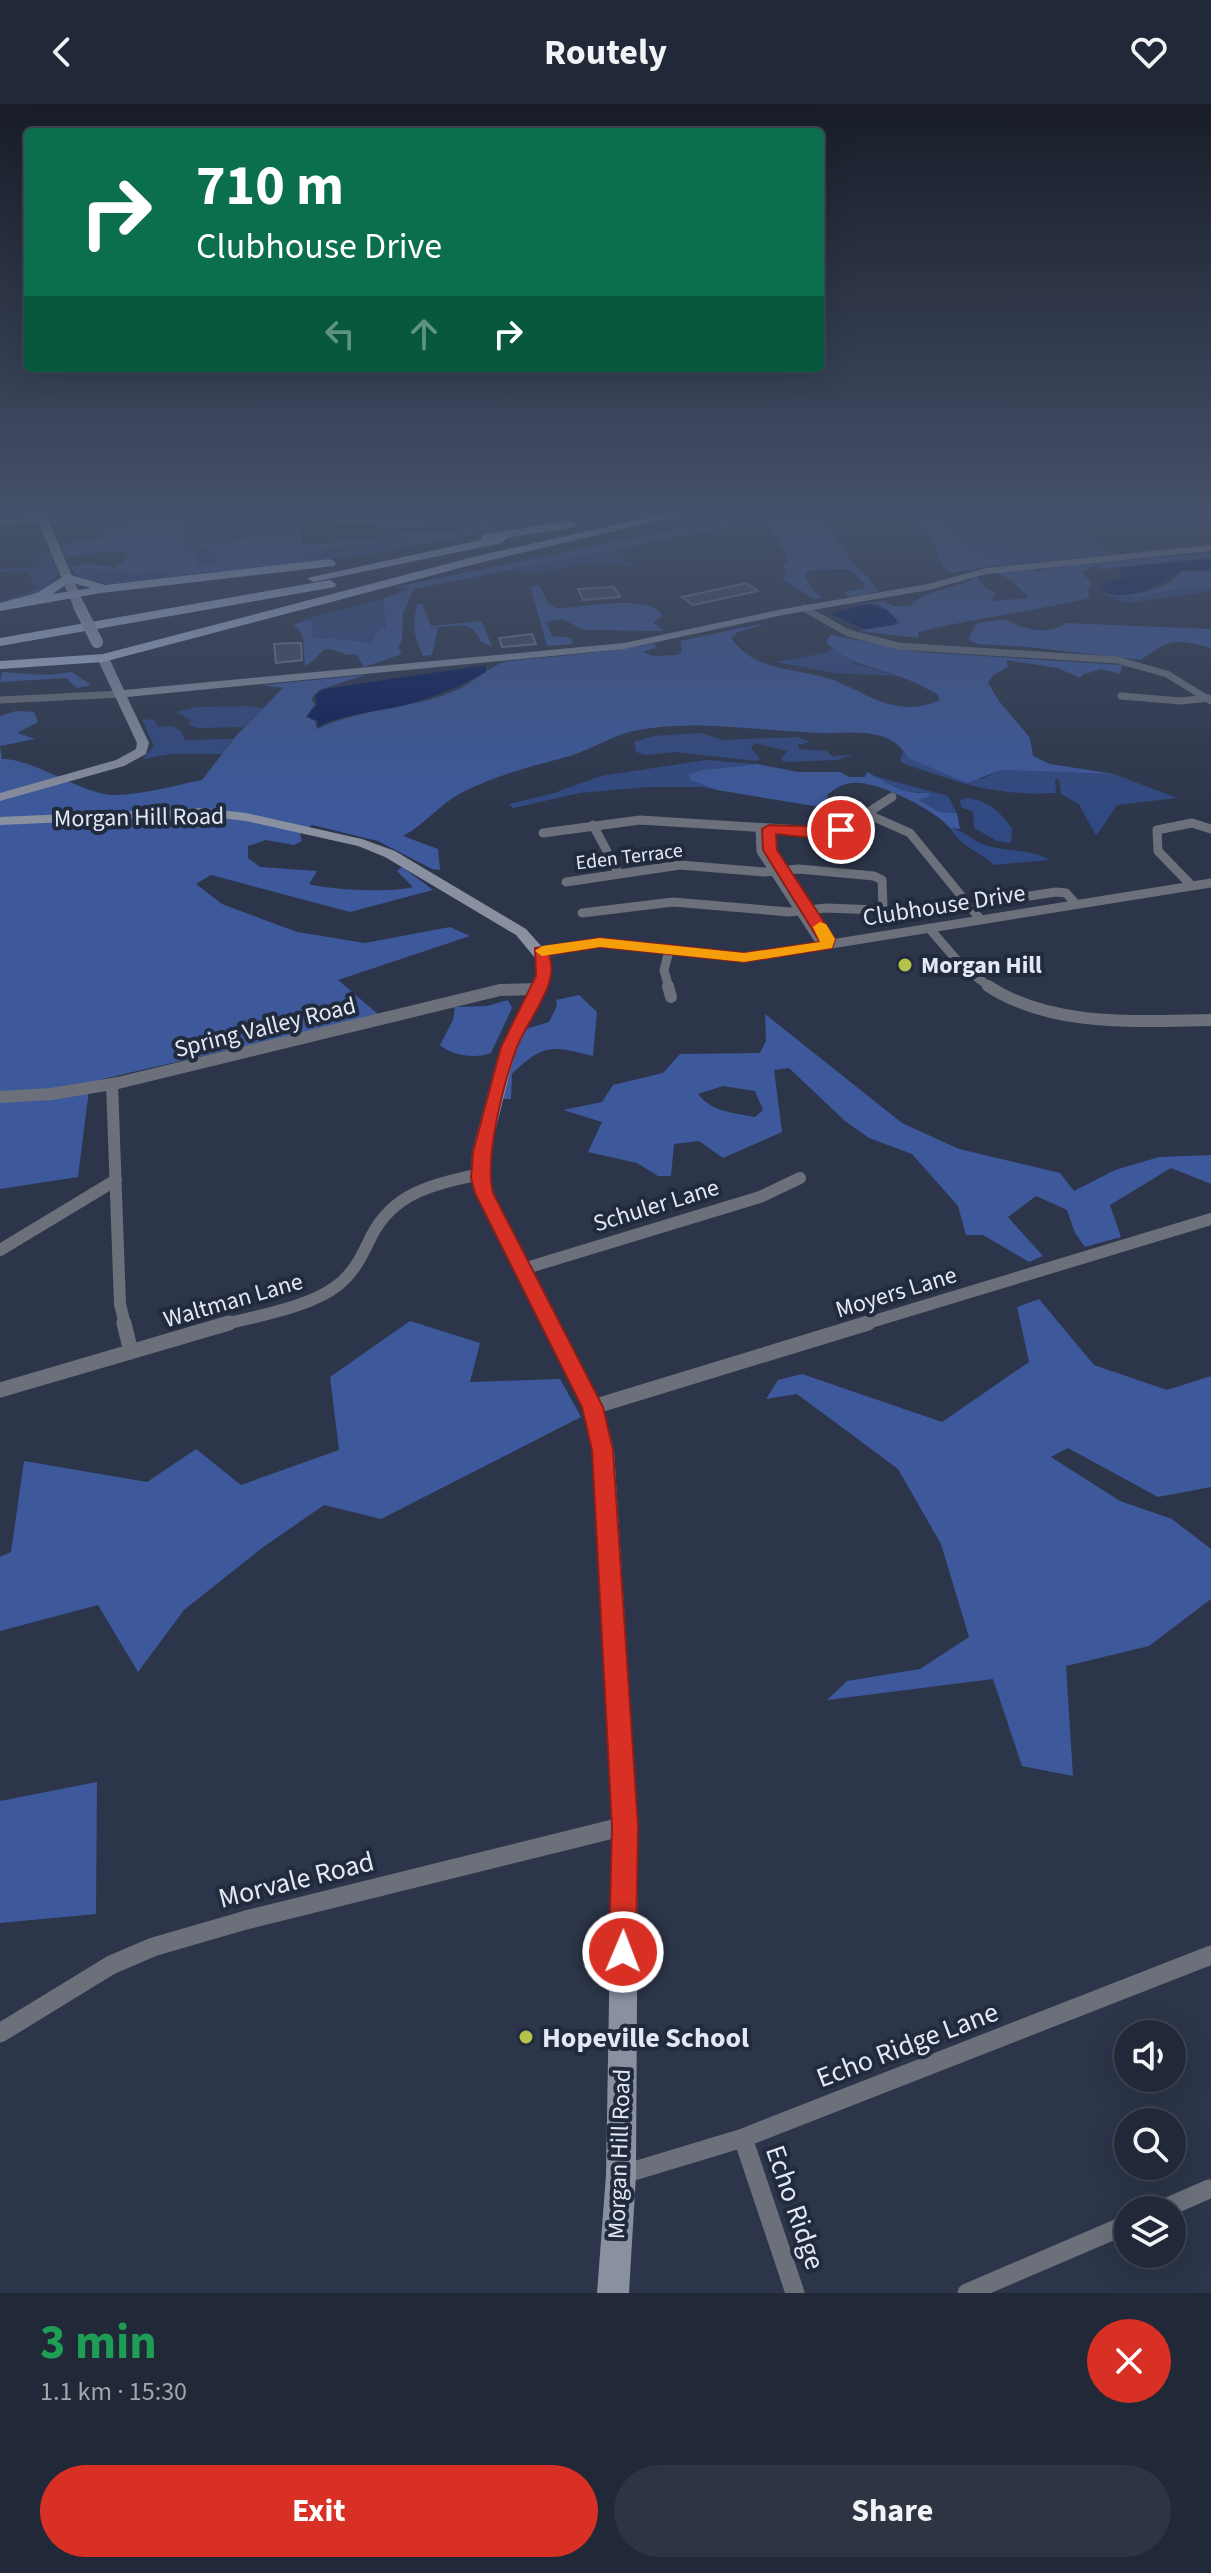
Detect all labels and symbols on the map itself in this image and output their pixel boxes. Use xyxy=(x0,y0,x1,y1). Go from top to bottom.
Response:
pin xyxy=(807,796,875,864)
street label: Morgan Hill Road xyxy=(54,799,224,836)
street label: Eden Terrace xyxy=(574,837,684,877)
street label: Clubhouse Drive xyxy=(860,875,1028,936)
place label: Morgan Hill xyxy=(921,948,1042,983)
marker: Morgan Hill xyxy=(896,956,914,974)
street label: Spring Valley Road xyxy=(171,988,360,1067)
street label: Schuler Lane xyxy=(589,1170,723,1241)
street label: Moyers Lane xyxy=(831,1257,961,1328)
street label: Waltman Lane xyxy=(159,1264,307,1337)
street label: Morvale Road xyxy=(214,1841,378,1919)
position arrow xyxy=(581,1910,665,1994)
street label: Echo Ridge Lane xyxy=(811,1992,1004,2098)
place label: Hopeville School xyxy=(542,2018,749,2058)
marker: Hopeville School xyxy=(517,2028,535,2046)
street label: Morgan Hill Road xyxy=(599,2068,640,2240)
street label: Echo Ridge xyxy=(755,2140,835,2275)

